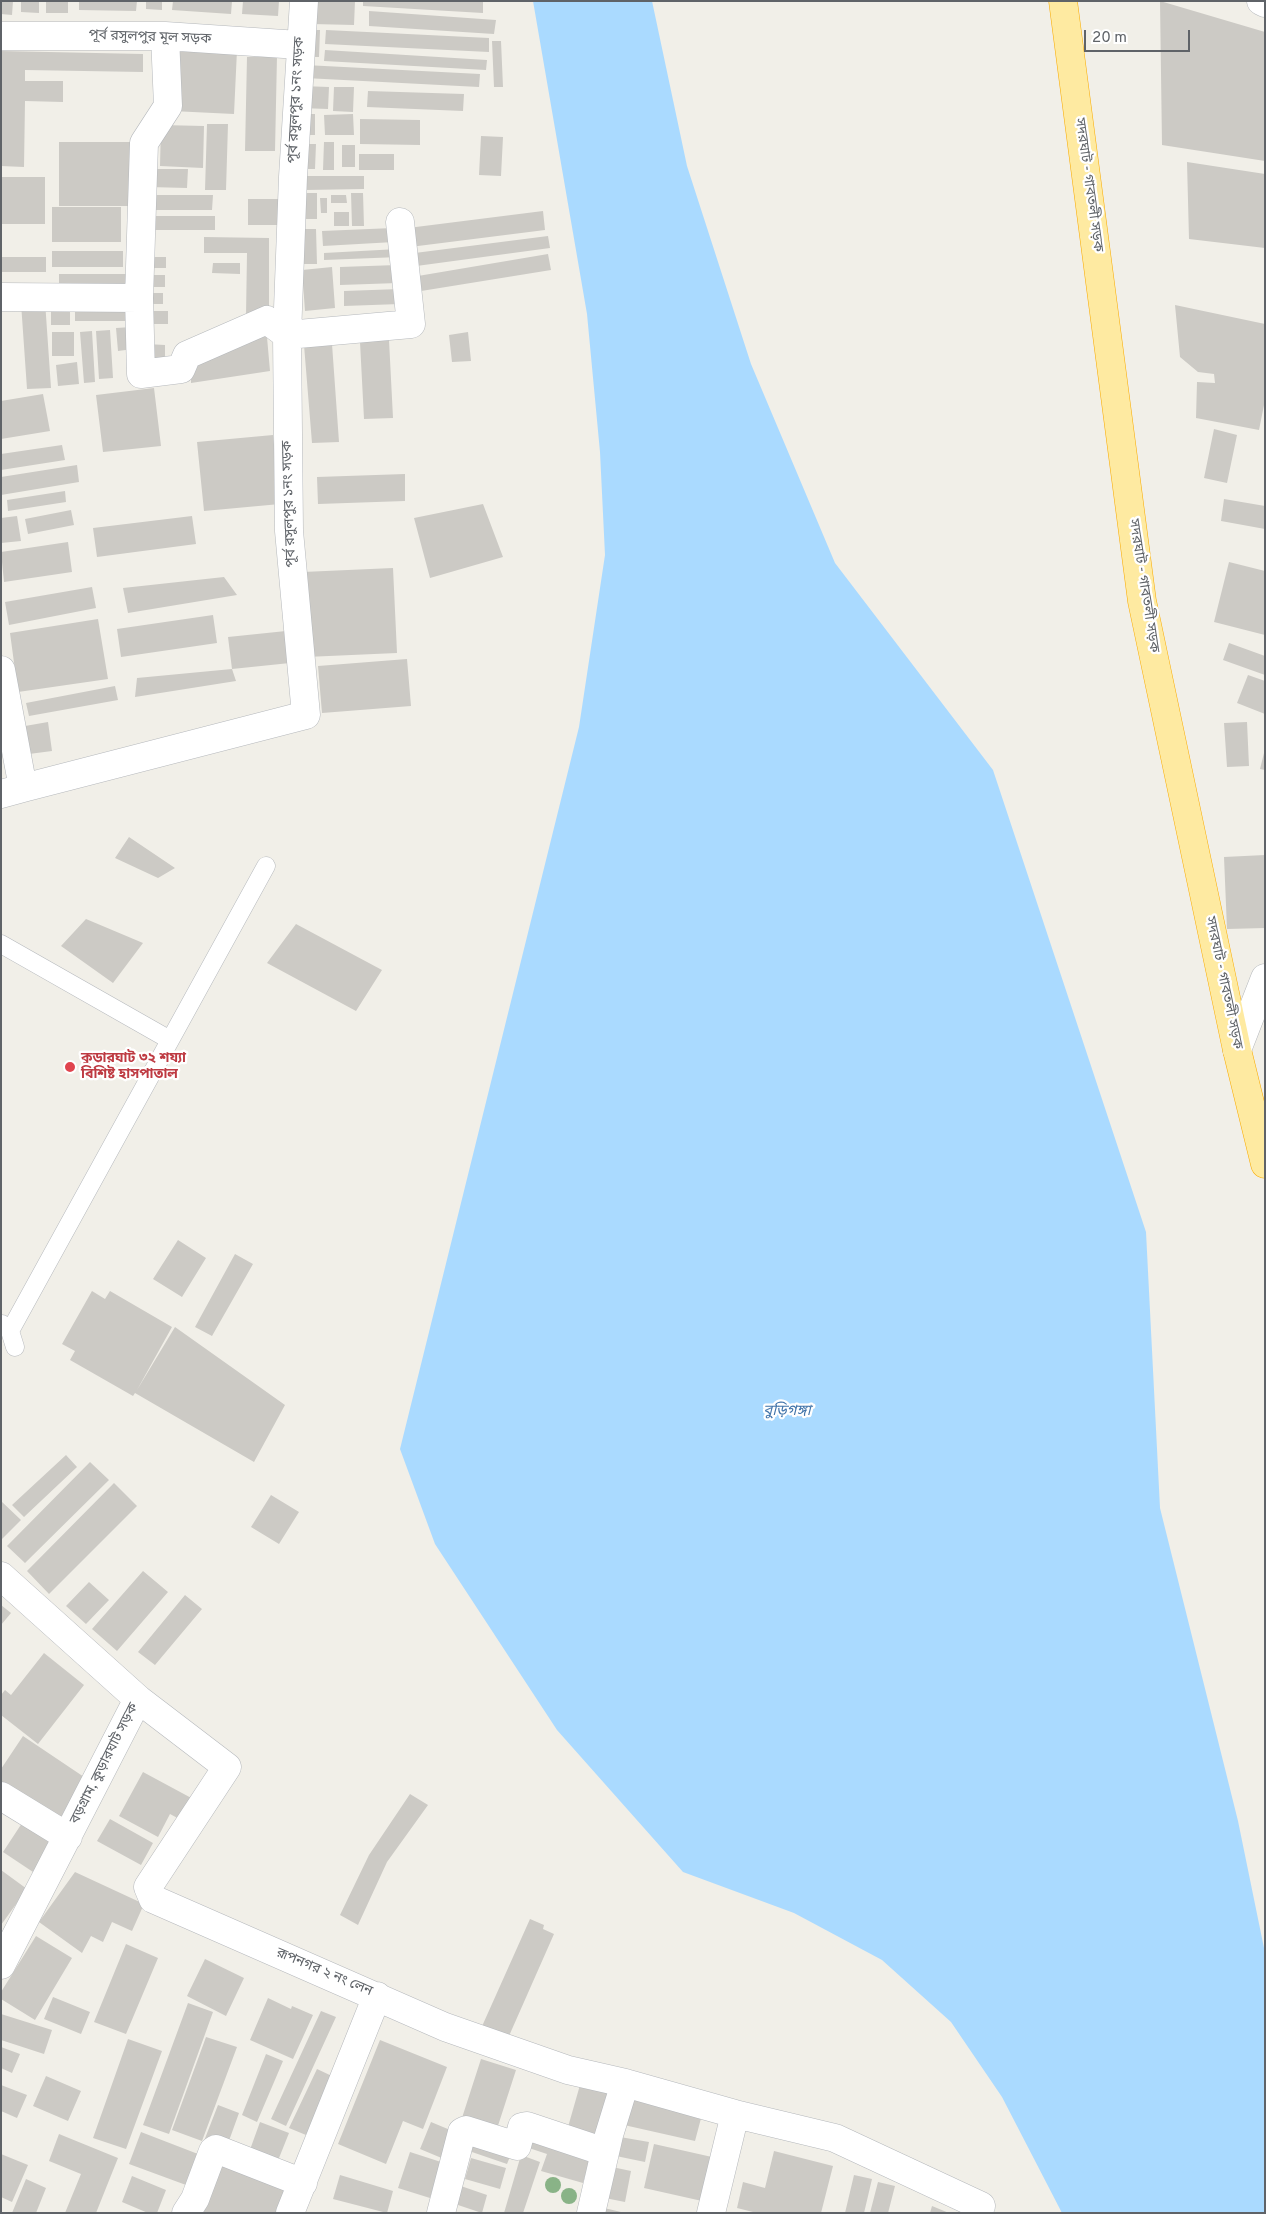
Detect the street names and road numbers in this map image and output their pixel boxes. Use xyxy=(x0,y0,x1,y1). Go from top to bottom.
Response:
street label: পূর্ব রসুলপুর মূল সড়ক xyxy=(88,27,212,49)
street label: পূর্ব রসুলপুর ১নং সড়ক xyxy=(285,36,309,164)
street label: সদরঘাট - গাবতলী সড়ক xyxy=(1070,117,1106,253)
street label: পূর্ব রসুলপুর ১নং সড়ক xyxy=(279,440,301,568)
street label: সদরঘাট - গাবতলী সড়ক xyxy=(1124,518,1162,654)
street label: সদরঘাট - গাবতলী সড়ক xyxy=(1201,915,1245,1051)
street label: বড়গ্রাম, কুড়ারঘাট সড়ক xyxy=(67,1701,143,1827)
street label: রূপনগর ২ নং লেন xyxy=(273,1945,375,2001)

